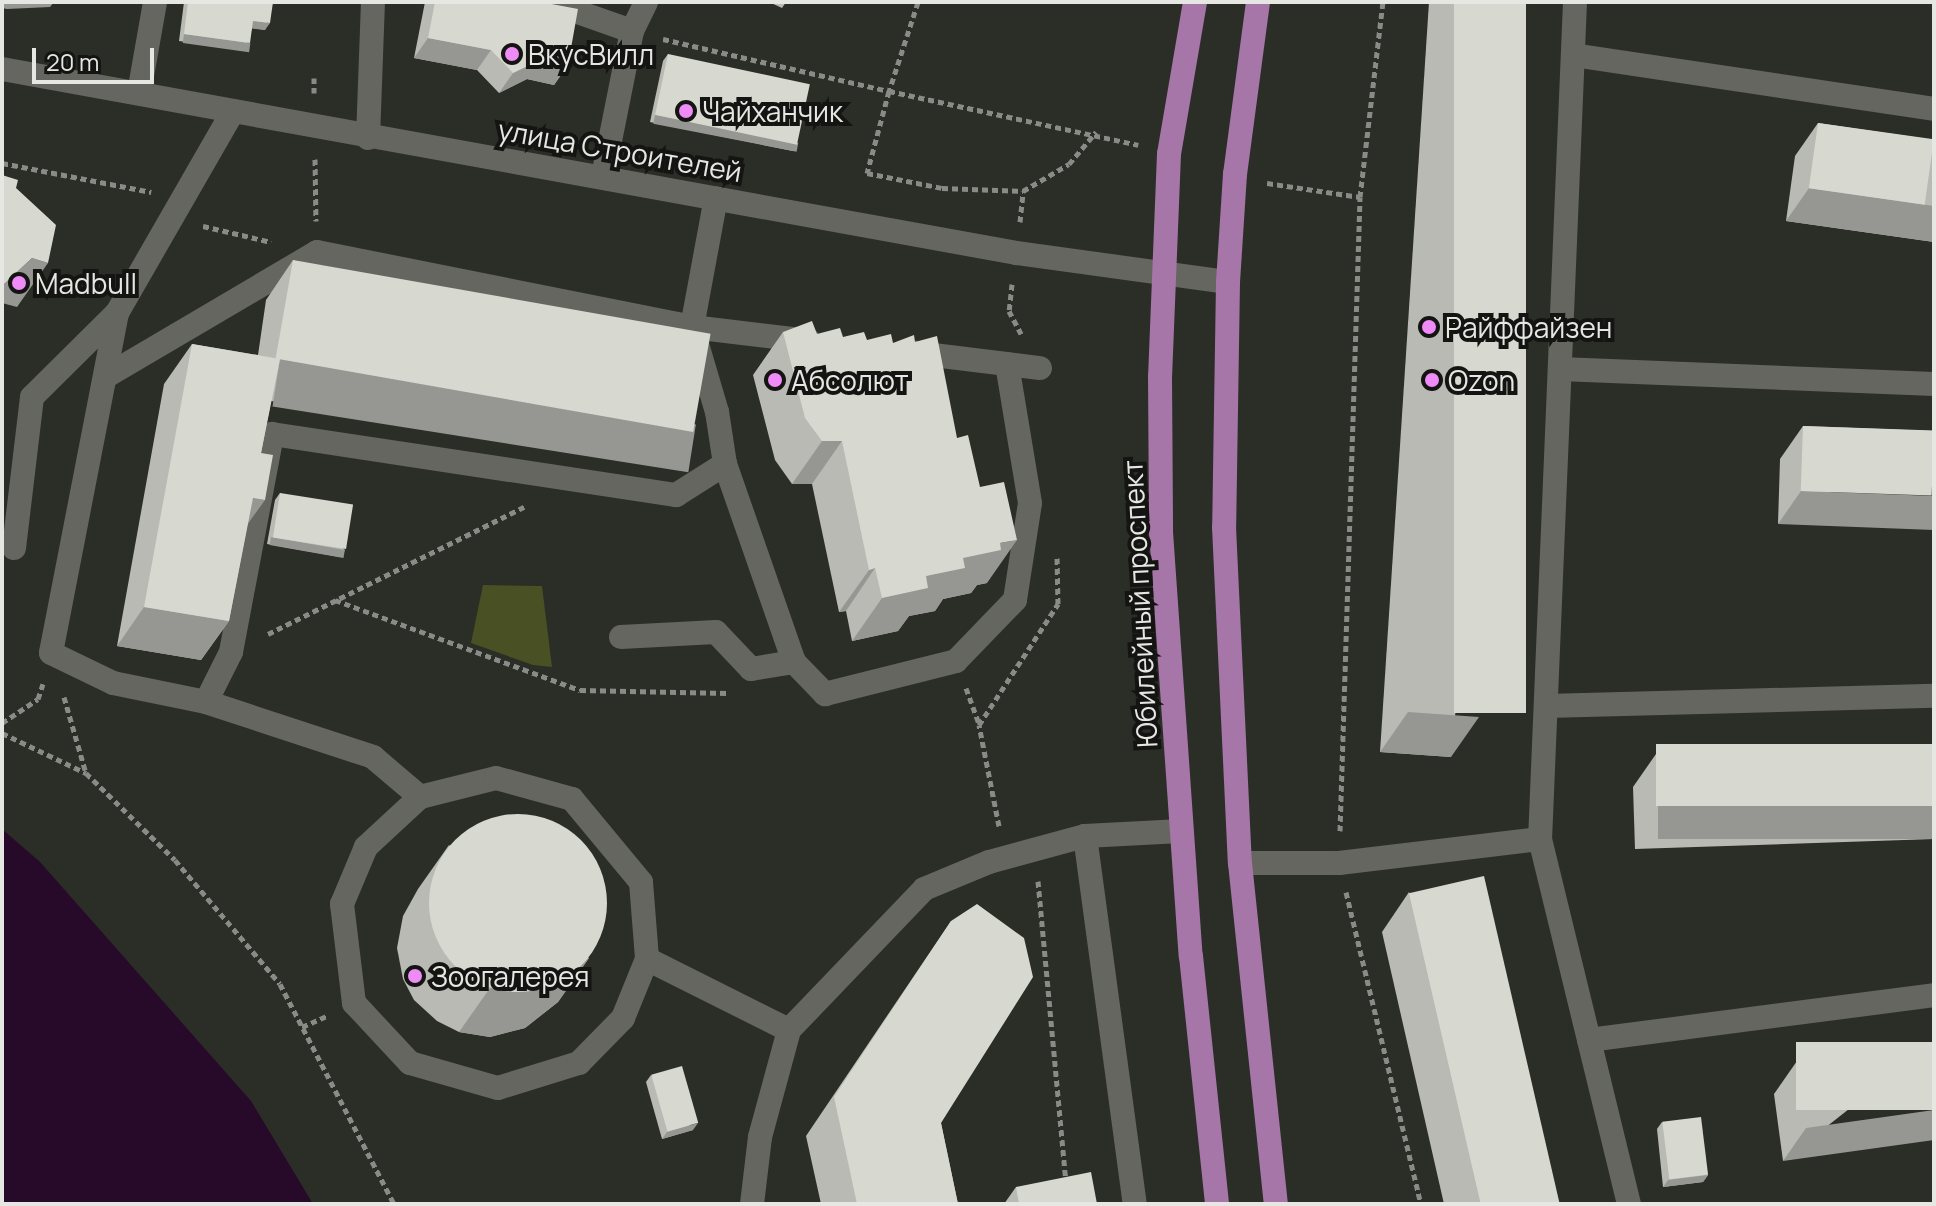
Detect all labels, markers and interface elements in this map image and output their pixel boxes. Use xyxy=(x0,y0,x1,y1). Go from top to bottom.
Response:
scale bar xyxy=(36,32,158,82)
place label: ВкусВилл xyxy=(528,37,654,71)
text: 20 m xyxy=(46,45,99,78)
marker: ВкусВилл xyxy=(503,45,521,63)
place label: Чайханчик xyxy=(702,94,843,128)
marker: Чайханчик xyxy=(677,102,695,120)
street label: улица Строителей xyxy=(495,112,745,188)
place label: Madbull xyxy=(35,266,137,300)
marker: Madbull xyxy=(10,274,28,292)
place label: Райффайзен xyxy=(1445,310,1612,344)
marker: Райффайзен xyxy=(1420,318,1438,336)
place label: Абсолют xyxy=(791,363,909,397)
place label: Ozon xyxy=(1448,363,1515,397)
marker: Абсолют xyxy=(766,371,784,389)
marker: Ozon xyxy=(1423,371,1441,389)
street label: Юбилейный проспект xyxy=(1115,459,1163,749)
place label: Зоогалерея xyxy=(431,959,589,993)
marker: Зоогалерея xyxy=(406,967,424,985)

